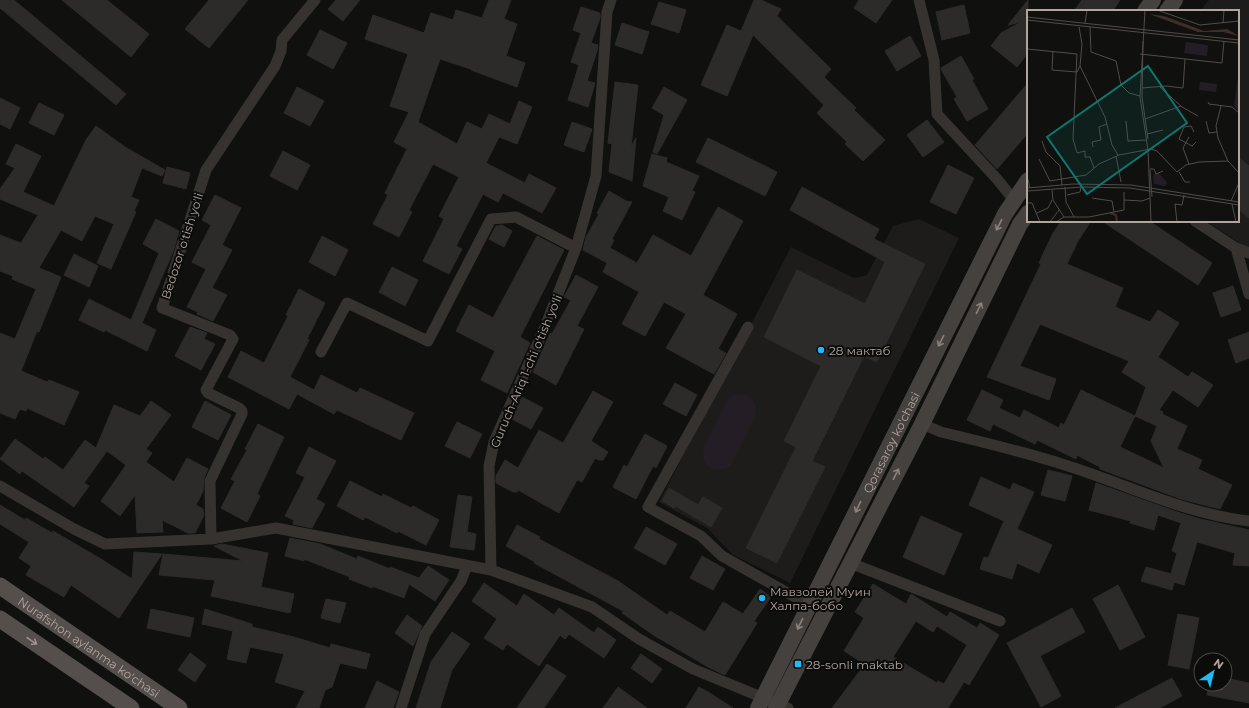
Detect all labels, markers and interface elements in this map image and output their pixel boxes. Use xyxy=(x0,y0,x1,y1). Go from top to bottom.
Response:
inset map xyxy=(1027,10,1239,222)
street label: Bedozor o'tish yo'li xyxy=(158,191,206,301)
one-way arrow xyxy=(995,219,1003,231)
street label: Guruch-Ariq 1-chi o'tish yo'li xyxy=(487,292,565,450)
one-way arrow xyxy=(976,302,983,314)
one-way arrow xyxy=(937,335,944,347)
place label: 28 мактаб xyxy=(829,343,891,358)
marker: 28 мактаб xyxy=(816,345,826,355)
street label: Qorasaroy ko'chasi xyxy=(859,389,922,495)
one-way arrow xyxy=(893,468,900,480)
one-way arrow xyxy=(854,501,861,513)
place label: Мавзолей Муин Халпа-бобо xyxy=(770,584,871,613)
street label: Nurafshon aylanma ko'chasi xyxy=(15,593,163,700)
marker: Мавзолей Муин Халпа-бобо xyxy=(757,593,767,603)
one-way arrow xyxy=(796,618,803,630)
one-way arrow xyxy=(27,636,38,645)
north arrow xyxy=(1193,652,1233,692)
text: N xyxy=(1211,656,1226,672)
place label: 28-sonli maktab xyxy=(806,657,903,672)
marker: 28-sonli maktab xyxy=(793,659,803,669)

